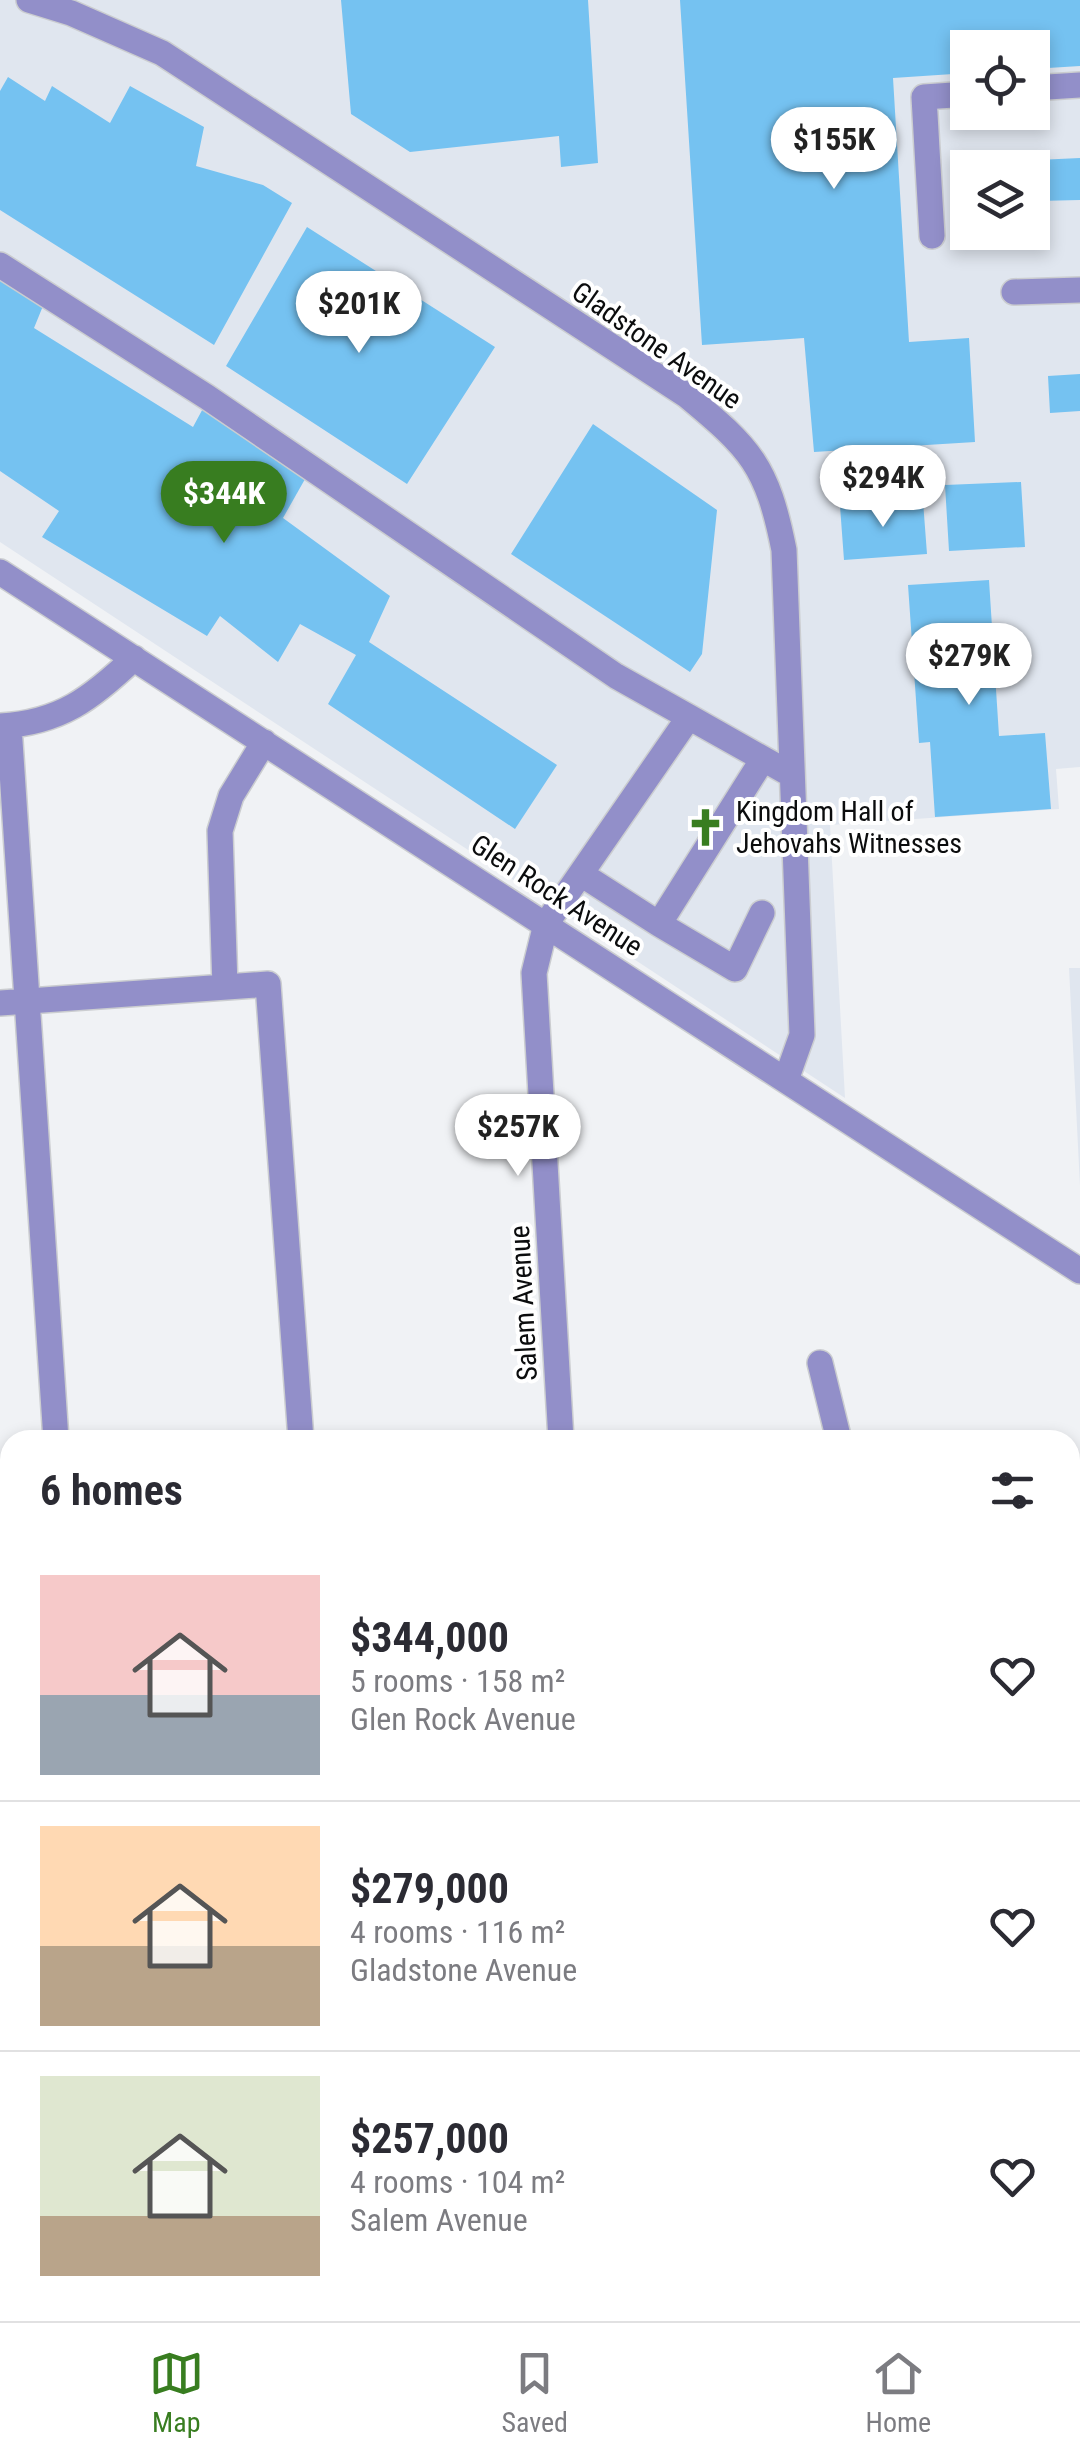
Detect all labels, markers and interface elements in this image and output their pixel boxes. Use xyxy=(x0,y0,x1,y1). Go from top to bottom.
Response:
map controls xyxy=(950,30,1050,250)
button: locate xyxy=(950,30,1050,130)
pin: $155K xyxy=(764,107,904,192)
text: $155K xyxy=(793,120,875,158)
button: layers xyxy=(950,150,1050,250)
pin: $201K xyxy=(289,271,429,356)
street label: Gladstone Avenue xyxy=(566,275,748,416)
text: $201K xyxy=(318,284,400,322)
pin: $294K xyxy=(813,445,953,530)
text: $294K xyxy=(842,458,924,496)
pin: $344K xyxy=(154,461,294,546)
text: $344K xyxy=(183,474,265,512)
pin: $279K xyxy=(899,623,1039,708)
text: $279K xyxy=(928,636,1010,674)
place label: Kingdom Hall of Jehovahs Witnesses xyxy=(736,795,962,860)
church icon: Kingdom Hall of Jehovahs Witnesses xyxy=(685,806,727,848)
street label: Glen Rock Avenue xyxy=(465,828,649,963)
pin: $257K xyxy=(448,1094,588,1179)
text: $257K xyxy=(477,1107,559,1145)
street label: Salem Avenue xyxy=(503,1224,544,1382)
icon: filters xyxy=(985,1463,1040,1518)
text: 6 homes xyxy=(40,1466,183,1515)
text: $344,000 xyxy=(350,1613,509,1662)
icon: home xyxy=(120,1615,240,1735)
icon: heart xyxy=(985,1648,1040,1703)
text: 5 rooms · 158 m² xyxy=(350,1662,565,1700)
text: Glen Rock Avenue xyxy=(350,1700,576,1738)
text: $279,000 xyxy=(350,1864,509,1913)
icon: home xyxy=(120,1866,240,1986)
icon: heart xyxy=(985,1899,1040,1954)
text: 4 rooms · 116 m² xyxy=(350,1913,565,1951)
text: Gladstone Avenue xyxy=(350,1951,577,1989)
text: $257,000 xyxy=(350,2114,509,2163)
icon: home xyxy=(120,2116,240,2236)
icon: heart xyxy=(985,2149,1040,2204)
text: 4 rooms · 104 m² xyxy=(350,2163,565,2201)
text: Salem Avenue xyxy=(350,2201,528,2239)
tab: Map xyxy=(149,2346,204,2439)
tab: Saved xyxy=(501,2346,568,2439)
tab: Home xyxy=(866,2346,931,2439)

